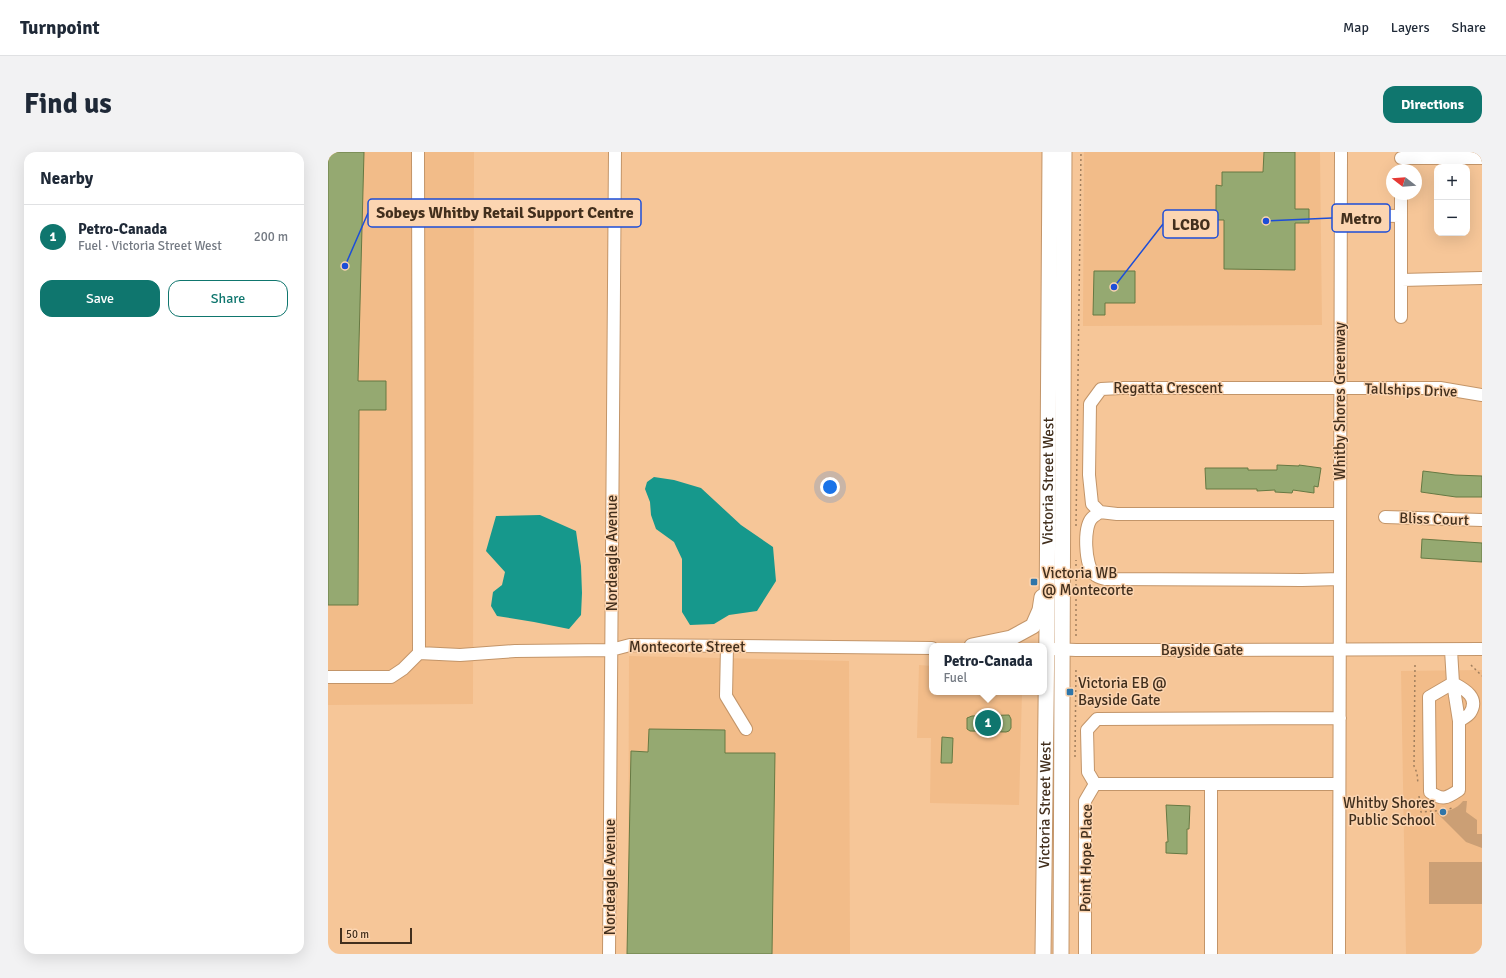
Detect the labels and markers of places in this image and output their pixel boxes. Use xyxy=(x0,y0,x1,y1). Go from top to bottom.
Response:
callout: Sobeys Whitby Retail Support Centre xyxy=(368,199,641,227)
callout: Metro xyxy=(1332,204,1390,232)
callout: LCBO xyxy=(1163,210,1218,238)
place label: Victoria WB @ Montecorte xyxy=(1042,564,1134,599)
marker: Victoria WB @ Montecorte xyxy=(1029,577,1039,587)
place label: Victoria EB @ Bayside Gate xyxy=(1078,674,1167,709)
marker: Victoria EB @ Bayside Gate xyxy=(1065,687,1075,697)
pin: 1 xyxy=(975,708,1001,738)
place label: Whitby Shores Public School xyxy=(1343,794,1435,829)
marker: Whitby Shores Public School xyxy=(1438,807,1448,817)

